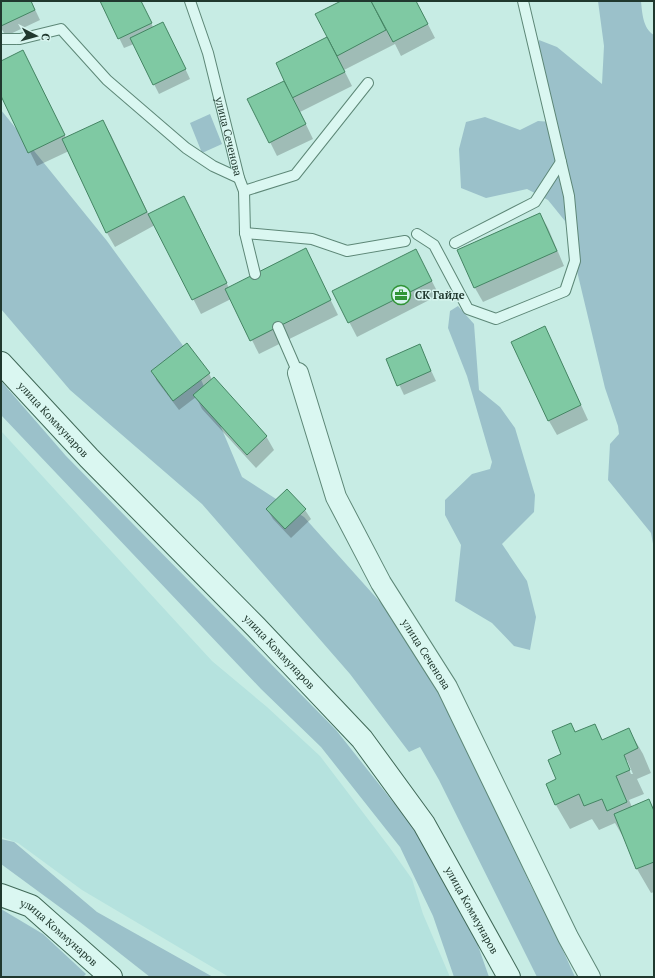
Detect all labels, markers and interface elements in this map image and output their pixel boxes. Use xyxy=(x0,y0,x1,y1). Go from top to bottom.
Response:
north arrow xyxy=(16,16,56,56)
text: С xyxy=(39,33,53,41)
street label: улица Сеченова xyxy=(212,94,245,178)
office icon: СК Гайде xyxy=(390,284,412,306)
place label: СК Гайде xyxy=(415,288,465,302)
street label: улица Коммунаров xyxy=(14,378,92,460)
street label: улица Коммунаров xyxy=(240,611,318,692)
street label: улица Сеченова xyxy=(398,615,454,692)
street label: улица Коммунаров xyxy=(441,863,502,957)
street label: улица Коммунаров xyxy=(17,895,101,969)

